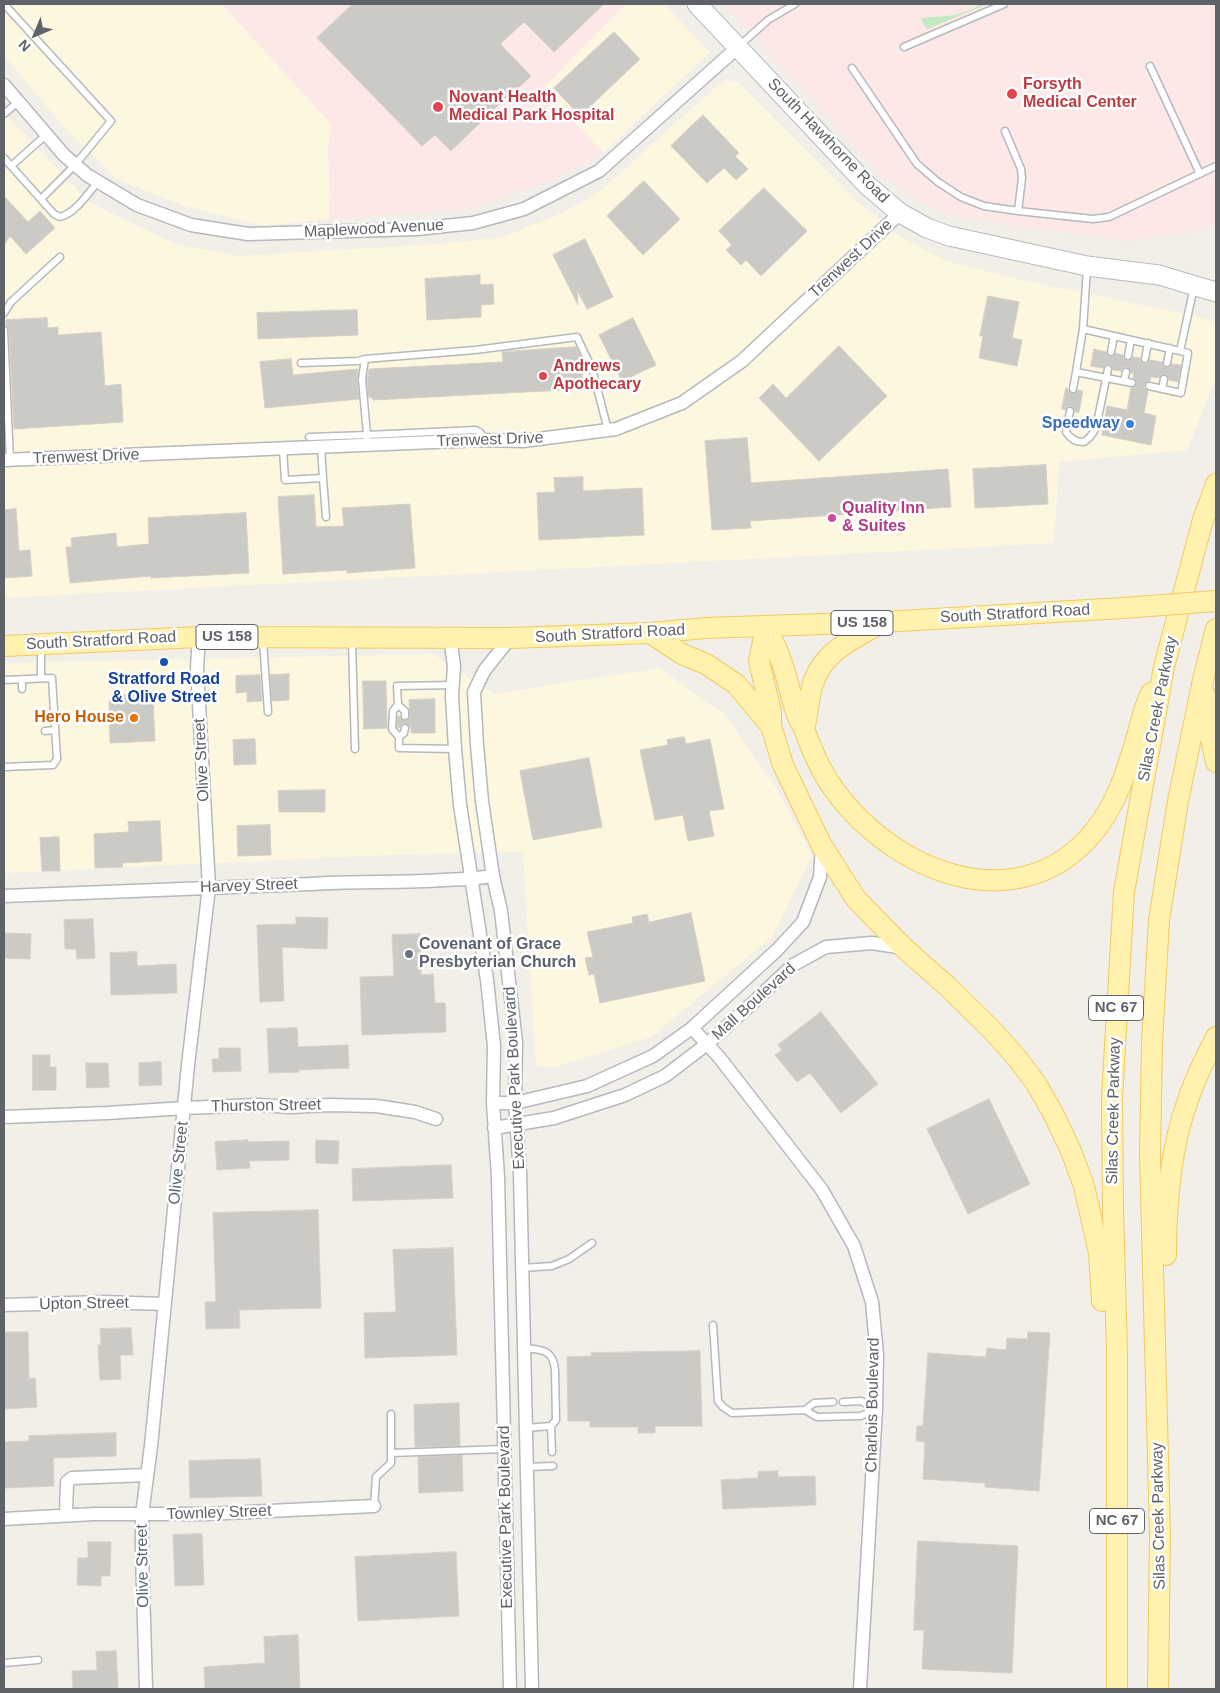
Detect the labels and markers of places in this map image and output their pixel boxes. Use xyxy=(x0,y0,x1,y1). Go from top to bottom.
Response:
place label: Forsyth Medical Center xyxy=(1023,75,1137,113)
marker: Forsyth Medical Center xyxy=(1005,87,1019,101)
place label: Novant Health Medical Park Hospital xyxy=(449,88,614,126)
marker: Novant Health Medical Park Hospital xyxy=(431,100,445,114)
place label: Andrews Apothecary xyxy=(553,357,641,395)
marker: Andrews Apothecary xyxy=(537,370,549,382)
place label: Speedway xyxy=(1042,414,1120,434)
marker: Speedway xyxy=(1124,418,1136,430)
place label: Quality Inn & Suites xyxy=(842,499,925,537)
marker: Quality Inn & Suites xyxy=(826,512,838,524)
marker: Stratford Road & Olive Street xyxy=(158,656,170,668)
place label: Stratford Road & Olive Street xyxy=(108,670,220,708)
place label: Hero House xyxy=(34,708,124,728)
marker: Hero House xyxy=(128,712,140,724)
place label: Covenant of Grace Presbyterian Church xyxy=(419,935,576,973)
marker: Covenant of Grace Presbyterian Church xyxy=(403,948,415,960)

